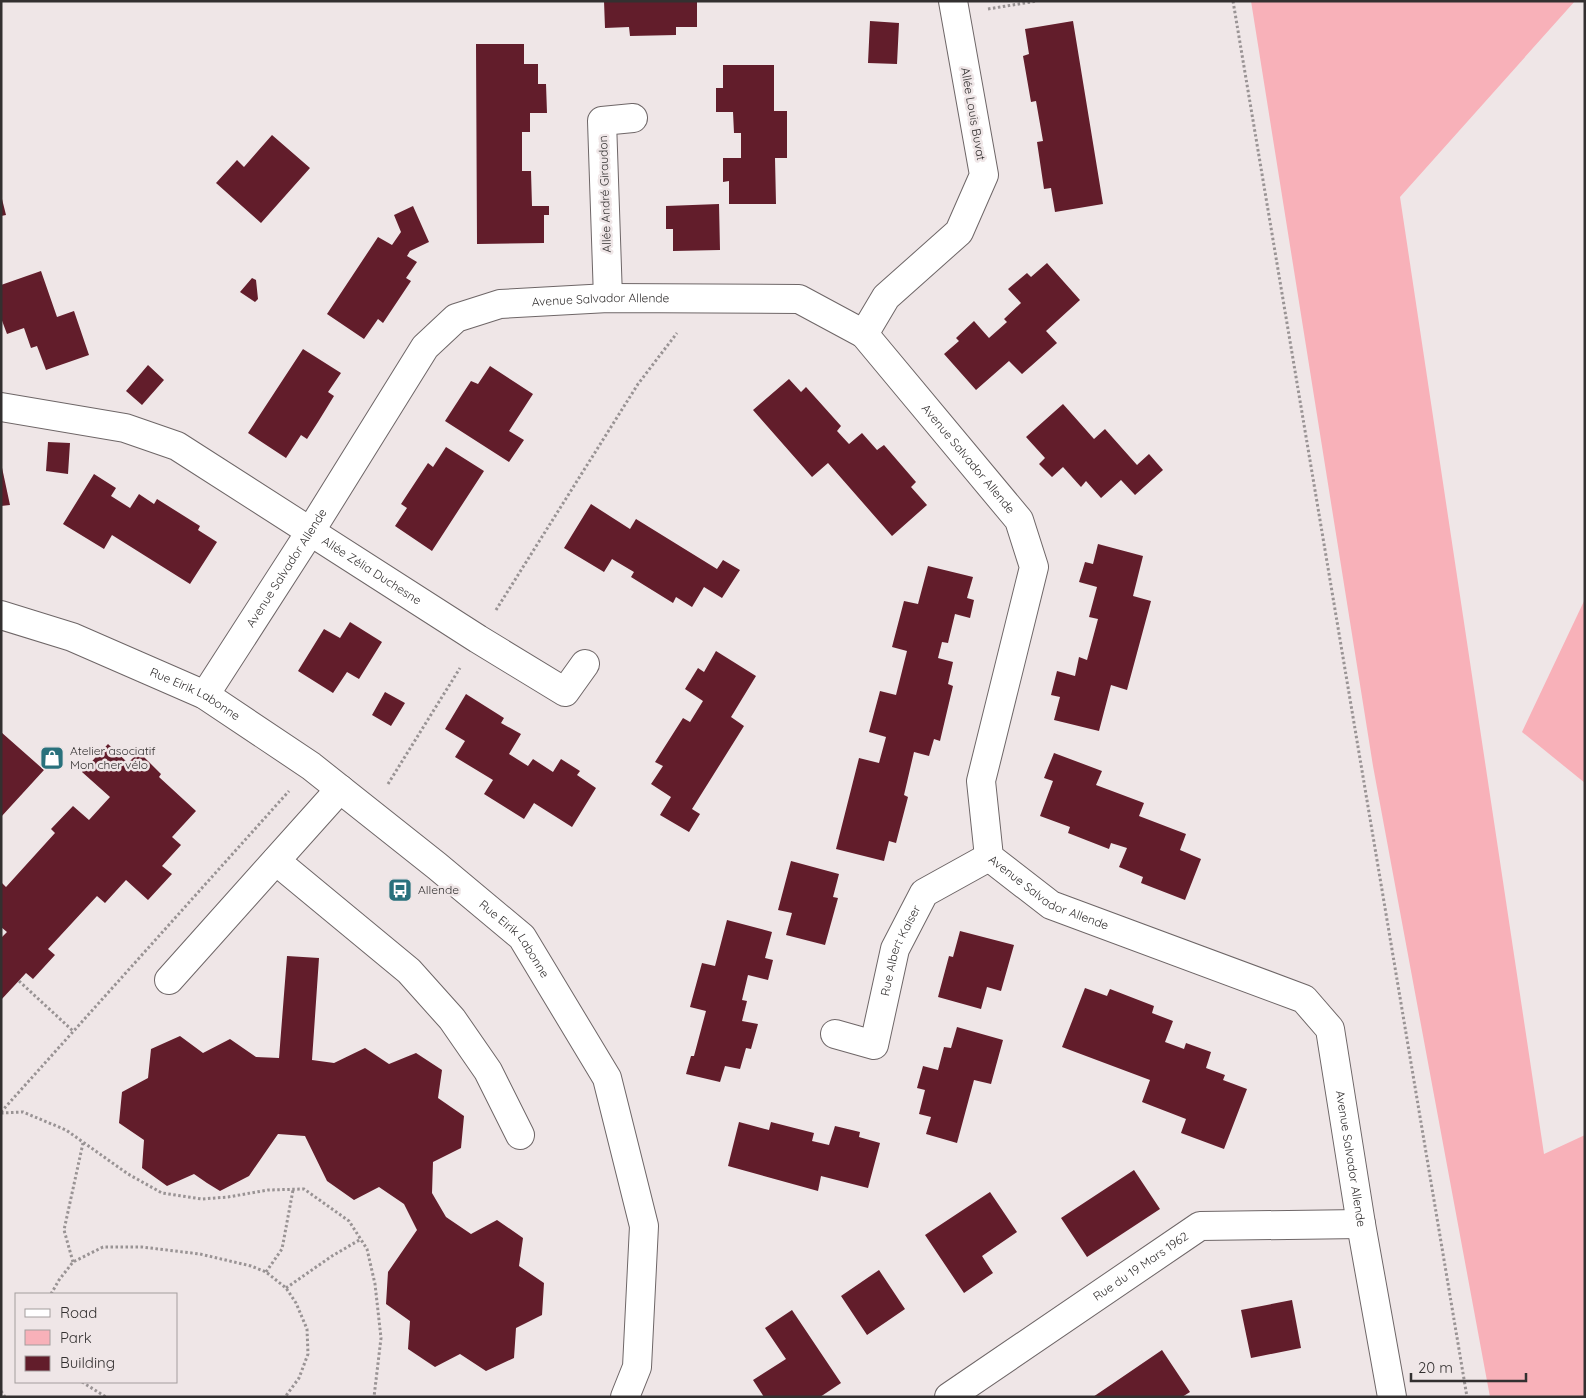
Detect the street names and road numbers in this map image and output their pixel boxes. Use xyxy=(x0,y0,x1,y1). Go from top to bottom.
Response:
street label: Allée Louis Buvat xyxy=(958,66,989,162)
street label: Allée André Giraudon xyxy=(595,135,614,253)
street label: Avenue Salvador Allende xyxy=(531,290,670,309)
street label: Avenue Salvador Allende xyxy=(919,401,1019,517)
street label: Avenue Salvador Allende xyxy=(243,505,330,630)
street label: Allée Zélia Duchesne xyxy=(319,533,425,608)
street label: Rue Eirik Labonne xyxy=(148,664,243,724)
street label: Avenue Salvador Allende xyxy=(986,852,1111,933)
street label: Rue Eirik Labonne xyxy=(476,896,553,981)
street label: Rue Albert Kaiser xyxy=(877,902,924,997)
street label: Avenue Salvador Allende xyxy=(1333,1089,1369,1228)
street label: Rue du 19 Mars 1962 xyxy=(1090,1228,1191,1304)

